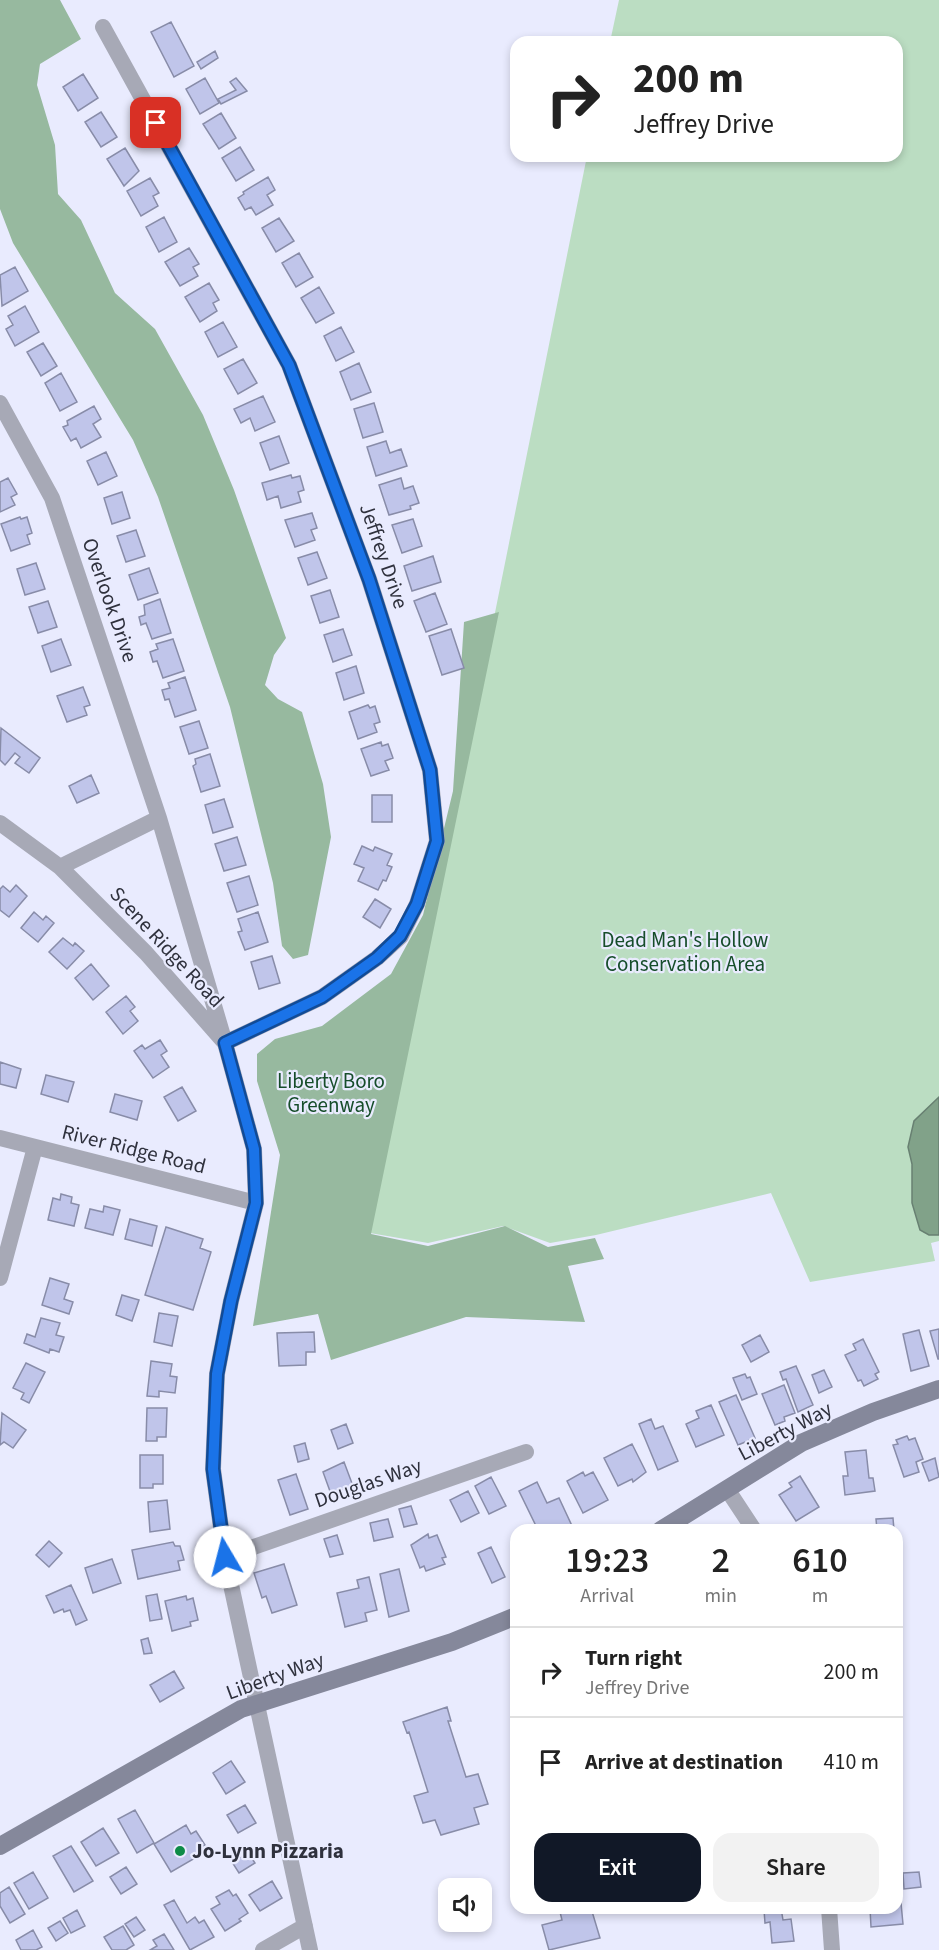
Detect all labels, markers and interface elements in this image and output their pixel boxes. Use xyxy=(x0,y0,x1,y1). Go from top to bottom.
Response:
text: 200 m xyxy=(633,49,744,109)
icon: right xyxy=(534,60,612,138)
pin xyxy=(130,97,181,148)
text: Jeffrey Drive xyxy=(633,105,774,144)
icon: arrive xyxy=(139,106,172,139)
street label: Jeffrey Drive xyxy=(352,499,416,613)
street label: Overlook Drive xyxy=(75,534,145,666)
street label: Scene Ridge Road xyxy=(103,880,231,1014)
park label: Dead Man's Hollow Conservation Area xyxy=(602,925,768,979)
park label: Liberty Boro Greenway xyxy=(277,1066,385,1120)
street label: River Ridge Road xyxy=(59,1117,209,1181)
street label: Liberty Way xyxy=(733,1394,837,1468)
street label: Douglas Way xyxy=(310,1451,426,1515)
position arrow xyxy=(193,1525,257,1589)
text: 19:23 xyxy=(565,1535,649,1586)
text: 2 xyxy=(711,1535,730,1586)
text: 610 xyxy=(792,1535,848,1586)
text: Arrival xyxy=(580,1582,634,1610)
text: min xyxy=(704,1582,737,1610)
text: m xyxy=(812,1582,828,1610)
text: Turn right xyxy=(585,1642,682,1674)
street label: Liberty Way xyxy=(222,1644,328,1708)
icon: right xyxy=(534,1656,567,1689)
text: 200 m xyxy=(824,1656,879,1688)
text: Jeffrey Drive xyxy=(585,1674,689,1702)
icon: arrive xyxy=(534,1746,567,1779)
text: Arrive at destination xyxy=(585,1746,783,1778)
text: 410 m xyxy=(824,1746,879,1778)
button: Exit xyxy=(534,1833,701,1902)
button: Share xyxy=(713,1833,879,1902)
place label: Jo-Lynn Pizzaria xyxy=(192,1836,344,1866)
marker: Jo-Lynn Pizzaria xyxy=(173,1844,187,1858)
map controls xyxy=(438,1878,492,1932)
button: sound xyxy=(438,1878,492,1932)

